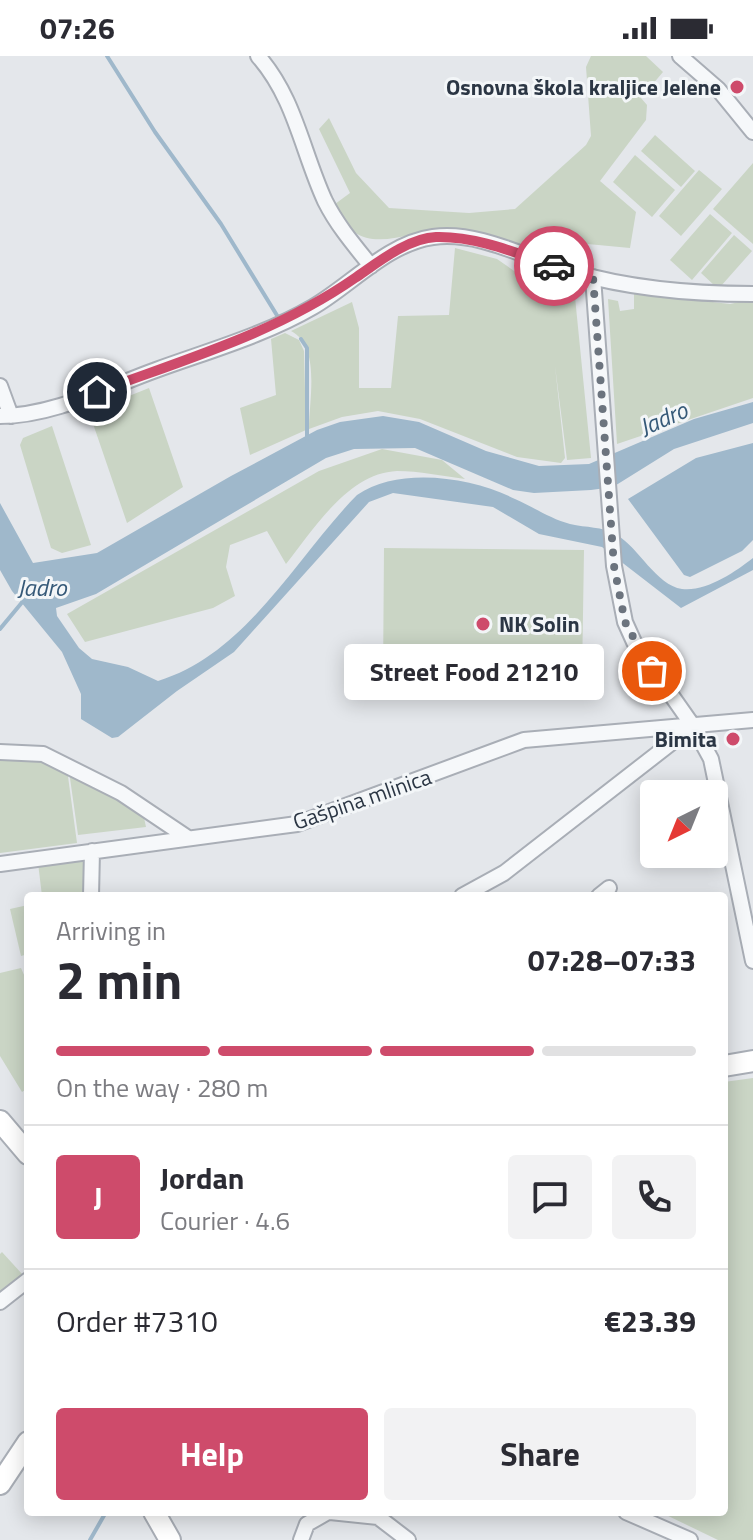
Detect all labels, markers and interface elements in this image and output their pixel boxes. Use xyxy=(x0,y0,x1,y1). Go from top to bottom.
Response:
text: 07:26 xyxy=(40,5,115,51)
place label: Osnovna škola kraljice Jelene xyxy=(446,70,721,104)
marker: Osnovna škola kraljice Jelene xyxy=(728,78,746,96)
courier xyxy=(514,226,594,306)
icon: car xyxy=(532,244,576,288)
pin xyxy=(63,358,131,426)
icon: home xyxy=(75,370,119,414)
water label: Jadro xyxy=(633,391,694,444)
water label: Jadro xyxy=(17,569,68,605)
place label: NK Solin xyxy=(499,607,580,641)
marker: NK Solin xyxy=(474,615,492,633)
pin xyxy=(618,637,686,705)
callout: Street Food 21210 xyxy=(344,643,604,699)
icon: bag xyxy=(630,649,674,693)
text: Street Food 21210 xyxy=(370,652,578,691)
place label: Bimita xyxy=(655,722,717,756)
marker: Bimita xyxy=(724,730,742,748)
street label: Gašpina mlinica xyxy=(288,759,436,839)
north arrow xyxy=(640,780,728,868)
map controls xyxy=(640,780,728,868)
text: Arriving in xyxy=(56,911,166,950)
text: 07:28–07:33 xyxy=(528,937,696,983)
text: 2 min xyxy=(56,940,182,1019)
text: On the way · 280 m xyxy=(56,1068,268,1107)
text: Jordan xyxy=(160,1155,244,1201)
button: chat xyxy=(508,1155,592,1239)
button: phone xyxy=(612,1155,696,1239)
text: J xyxy=(93,1174,103,1220)
text: Courier · 4.6 xyxy=(160,1201,290,1240)
text: Order #7310 xyxy=(56,1298,218,1344)
text: €23.39 xyxy=(604,1298,696,1344)
button: Help xyxy=(56,1408,368,1500)
button: Share xyxy=(384,1408,696,1500)

